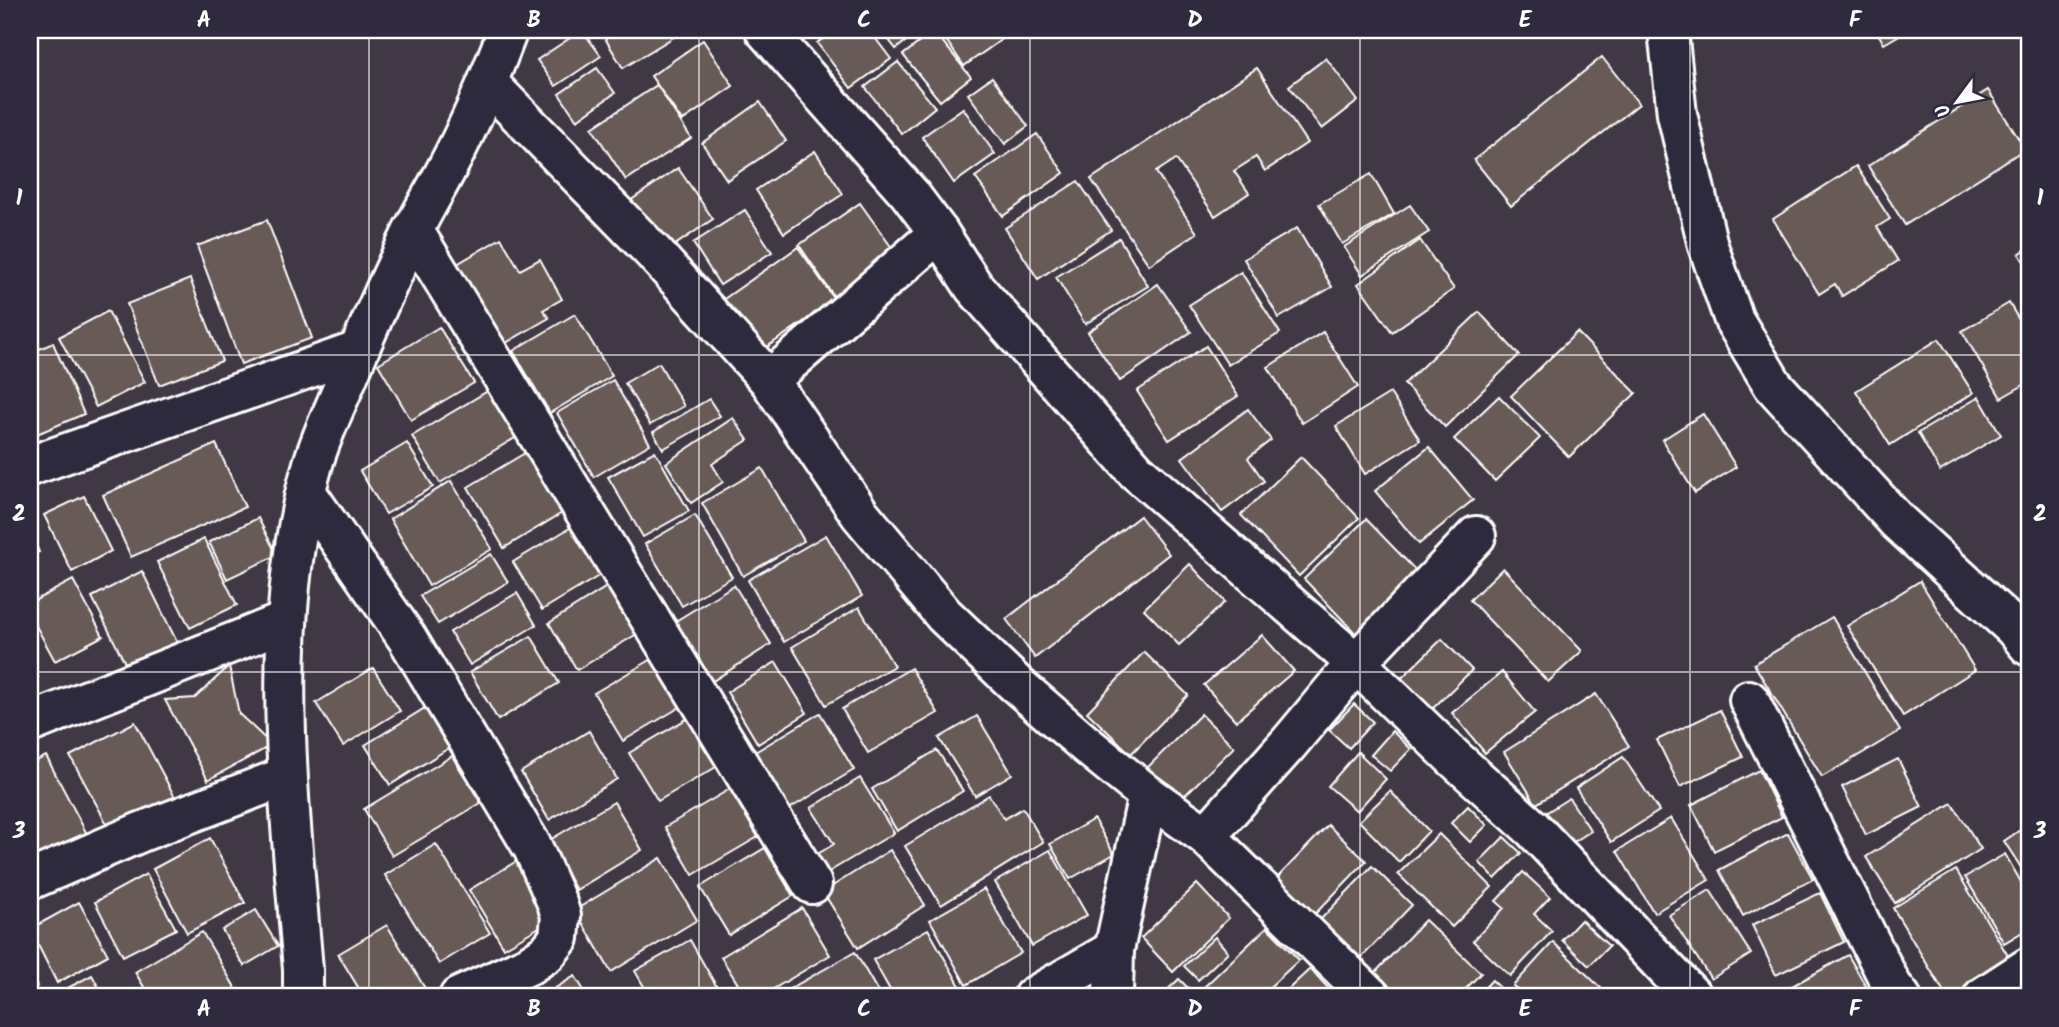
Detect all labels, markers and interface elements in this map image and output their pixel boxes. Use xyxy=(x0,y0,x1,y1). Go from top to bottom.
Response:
text: A xyxy=(197,3,211,39)
text: B xyxy=(527,3,541,39)
text: C xyxy=(857,3,871,39)
text: D xyxy=(1187,3,1203,39)
text: E xyxy=(1519,3,1533,39)
text: F xyxy=(1849,3,1863,39)
north arrow xyxy=(1923,66,1993,136)
text: U xyxy=(1928,97,1960,123)
text: 1 xyxy=(16,181,23,217)
text: 1 xyxy=(2037,181,2044,217)
text: 2 xyxy=(12,497,26,533)
text: 2 xyxy=(2033,497,2047,533)
text: 3 xyxy=(12,814,26,850)
text: 3 xyxy=(2033,814,2047,850)
text: A xyxy=(197,992,211,1027)
text: B xyxy=(527,992,541,1027)
text: C xyxy=(857,992,871,1027)
text: D xyxy=(1187,992,1203,1027)
text: E xyxy=(1519,992,1533,1027)
text: F xyxy=(1849,992,1863,1027)

